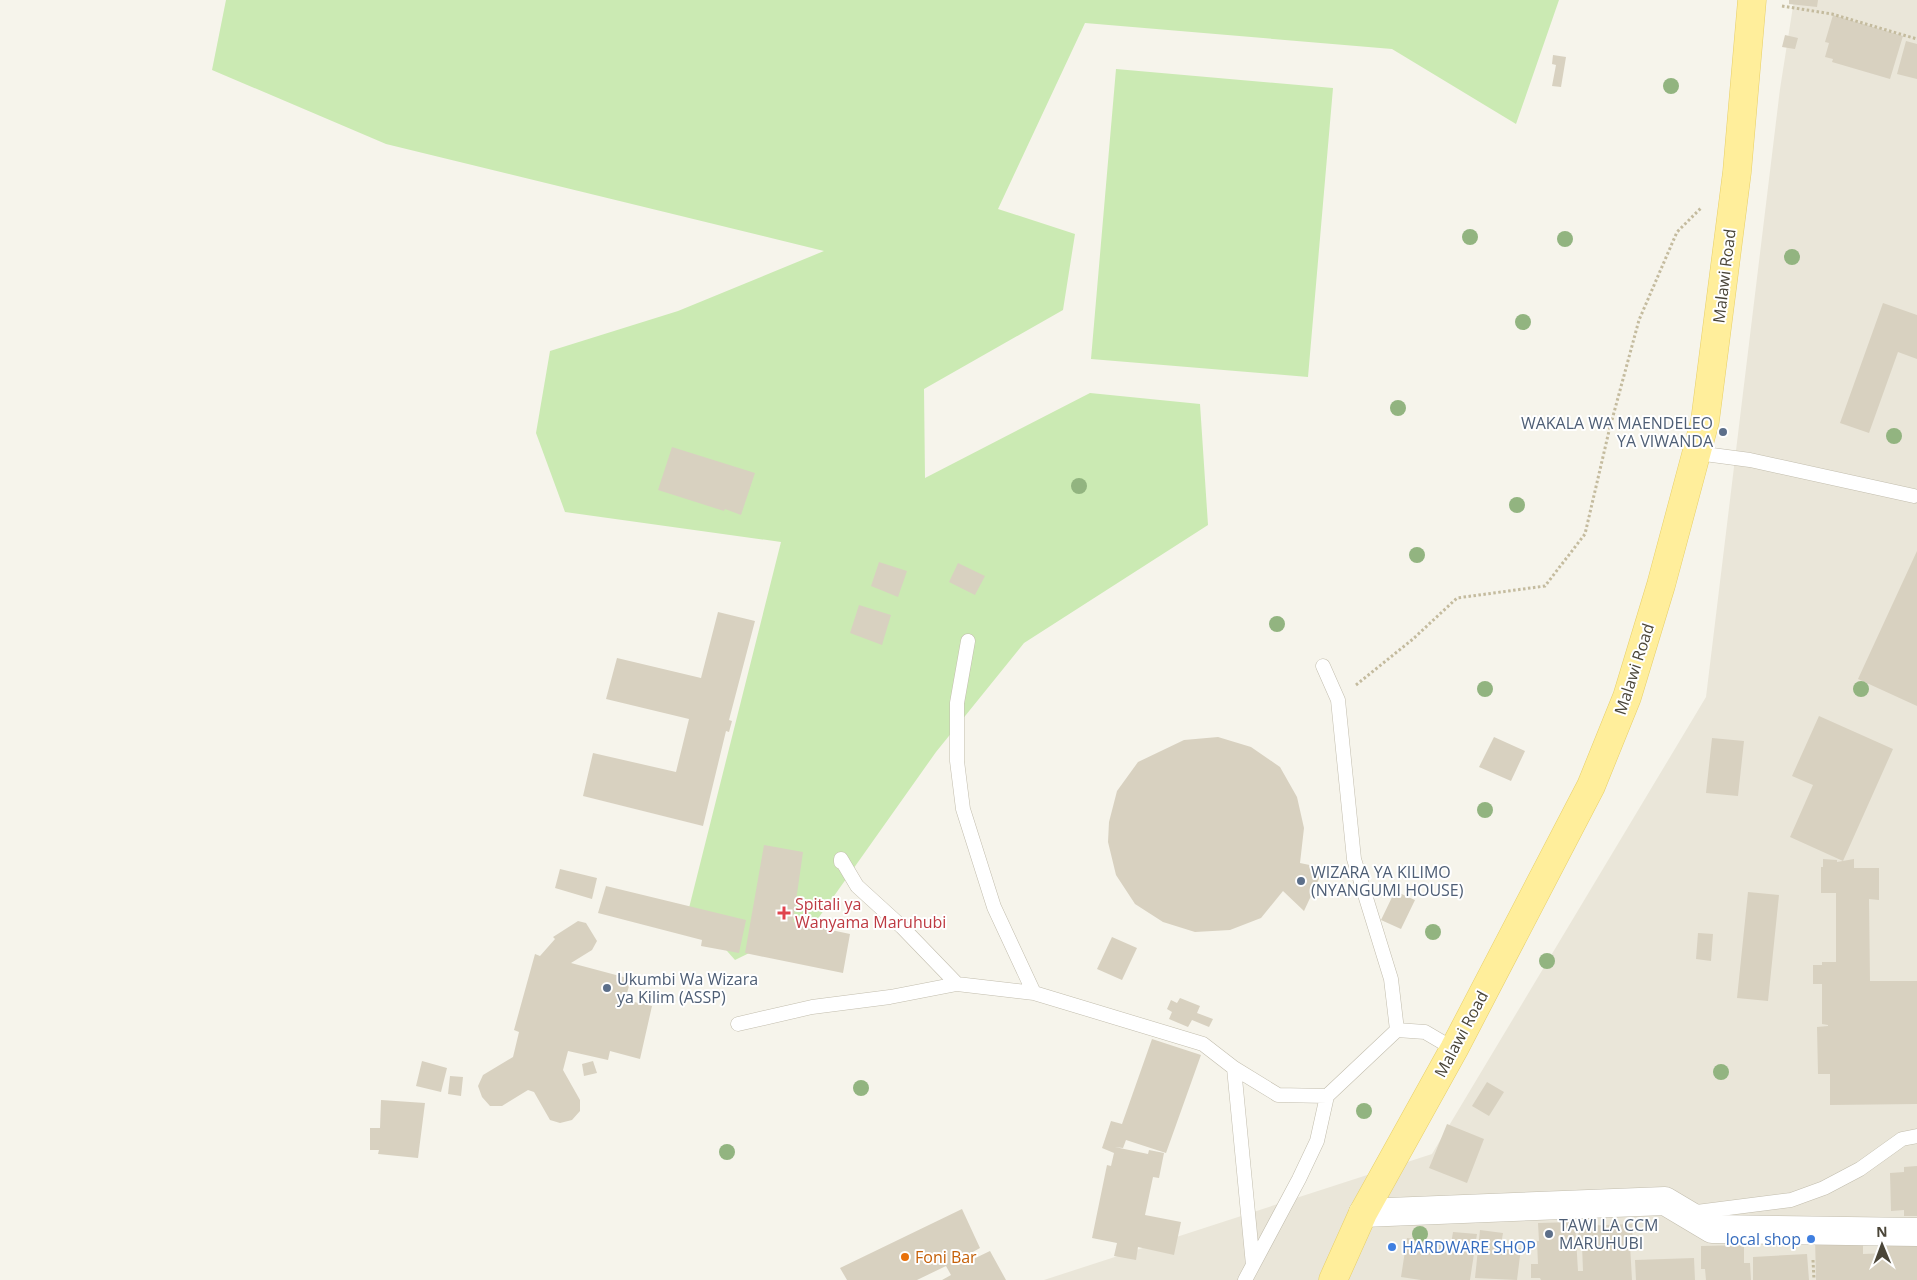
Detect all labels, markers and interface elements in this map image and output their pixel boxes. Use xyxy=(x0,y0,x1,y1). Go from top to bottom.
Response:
street label: Malawi Road xyxy=(1707,228,1741,324)
place label: WAKALA WA MAENDELEO YA VIWANDA xyxy=(1521,412,1714,452)
marker: WAKALA WA MAENDELEO YA VIWANDA xyxy=(1717,426,1729,438)
street label: Malawi Road xyxy=(1609,620,1659,718)
place label: WIZARA YA KILIMO (NYANGUMI HOUSE) xyxy=(1311,861,1464,901)
marker: WIZARA YA KILIMO (NYANGUMI HOUSE) xyxy=(1295,875,1307,887)
place label: Spitali ya Wanyama Maruhubi xyxy=(795,893,946,933)
marker: Spitali ya Wanyama Maruhubi xyxy=(777,906,791,920)
place label: Ukumbi Wa Wizara ya Kilim (ASSP) xyxy=(617,968,758,1008)
marker: Ukumbi Wa Wizara ya Kilim (ASSP) xyxy=(601,982,613,994)
street label: Malawi Road xyxy=(1429,987,1493,1081)
place label: TAWI LA CCM MARUHUBI xyxy=(1559,1214,1659,1254)
north arrow xyxy=(1857,1220,1907,1270)
text: N xyxy=(1876,1222,1888,1241)
marker: TAWI LA CCM MARUHUBI xyxy=(1543,1228,1555,1240)
place label: local shop xyxy=(1726,1228,1801,1250)
marker: local shop xyxy=(1805,1233,1817,1245)
place label: HARDWARE SHOP xyxy=(1402,1236,1536,1258)
marker: HARDWARE SHOP xyxy=(1386,1241,1398,1253)
place label: Foni Bar xyxy=(915,1246,977,1268)
marker: Foni Bar xyxy=(899,1251,911,1263)

